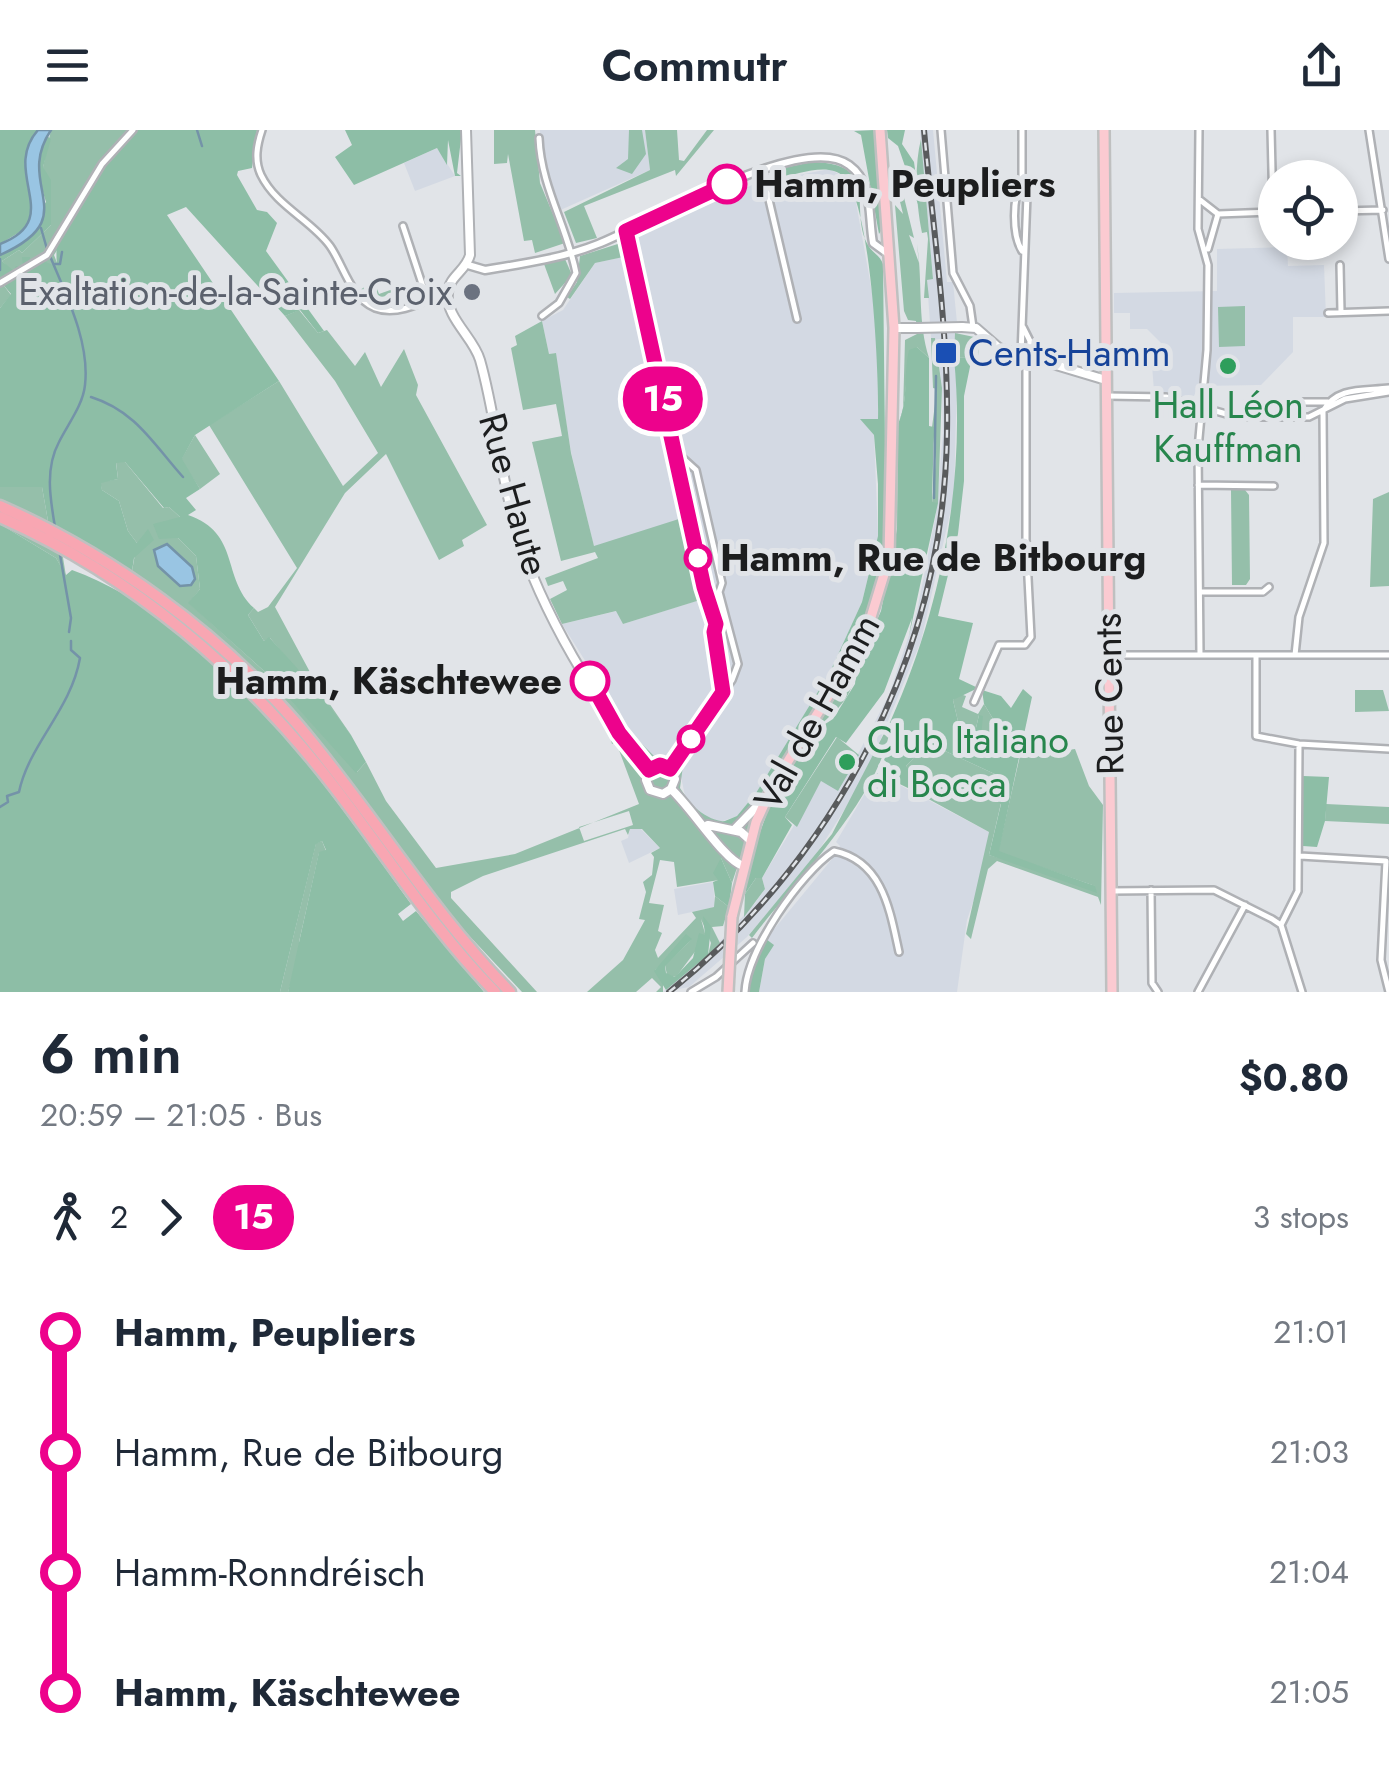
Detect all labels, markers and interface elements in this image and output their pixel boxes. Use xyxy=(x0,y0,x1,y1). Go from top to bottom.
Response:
text: Commutr xyxy=(602,33,787,98)
icon: menu xyxy=(40,38,95,93)
icon: share xyxy=(1294,38,1349,93)
place label: Hamm, Peupliers xyxy=(754,156,1055,211)
map controls xyxy=(1258,160,1358,260)
button: locate xyxy=(1258,160,1358,260)
marker: Hamm, Peupliers xyxy=(708,165,746,203)
place label: Exaltation-de-la-Sainte-Croix xyxy=(18,264,452,319)
marker: Exaltation-de-la-Sainte-Croix xyxy=(461,281,483,303)
place label: Cents-Hamm xyxy=(968,325,1171,380)
marker: Cents-Hamm xyxy=(933,340,959,366)
marker: Hall Léon Kauffman xyxy=(1217,355,1239,377)
line badge: 15 xyxy=(618,366,708,432)
text: 15 xyxy=(643,374,683,424)
place label: Hall Léon Kauffman xyxy=(1152,377,1304,476)
street label: Rue Haute xyxy=(465,406,564,581)
place label: Hamm, Rue de Bitbourg xyxy=(720,530,1146,585)
marker: Hamm, Rue de Bitbourg xyxy=(685,545,711,571)
street label: Val de Hamm xyxy=(740,604,893,820)
street label: Rue Cents xyxy=(1080,612,1137,776)
place label: Hamm, Käschtewee xyxy=(215,653,562,708)
marker: Hamm, Käschtewee xyxy=(571,662,609,700)
place label: Club Italiano di Bocca xyxy=(867,712,1069,811)
unlabelled marker xyxy=(678,726,704,752)
marker: Club Italiano di Bocca xyxy=(836,751,858,773)
text: 6 min xyxy=(40,1014,182,1094)
text: $0.80 xyxy=(1239,1050,1349,1105)
text: 20:59 – 21:05 · Bus xyxy=(40,1092,322,1138)
icon: walk xyxy=(40,1190,95,1245)
icon: forward xyxy=(143,1190,198,1245)
text: 15 xyxy=(233,1192,274,1242)
text: 2 xyxy=(110,1194,128,1240)
text: 3 stops xyxy=(1253,1194,1349,1240)
text: Hamm, Peupliers xyxy=(114,1305,415,1360)
text: 21:01 xyxy=(1273,1309,1349,1355)
text: Hamm, Rue de Bitbourg xyxy=(114,1425,503,1480)
text: 21:03 xyxy=(1270,1429,1349,1475)
text: Hamm-Ronndréisch xyxy=(114,1545,426,1600)
text: 21:04 xyxy=(1269,1549,1349,1595)
text: Hamm, Käschtewee xyxy=(114,1665,461,1720)
text: 21:05 xyxy=(1270,1669,1349,1715)

